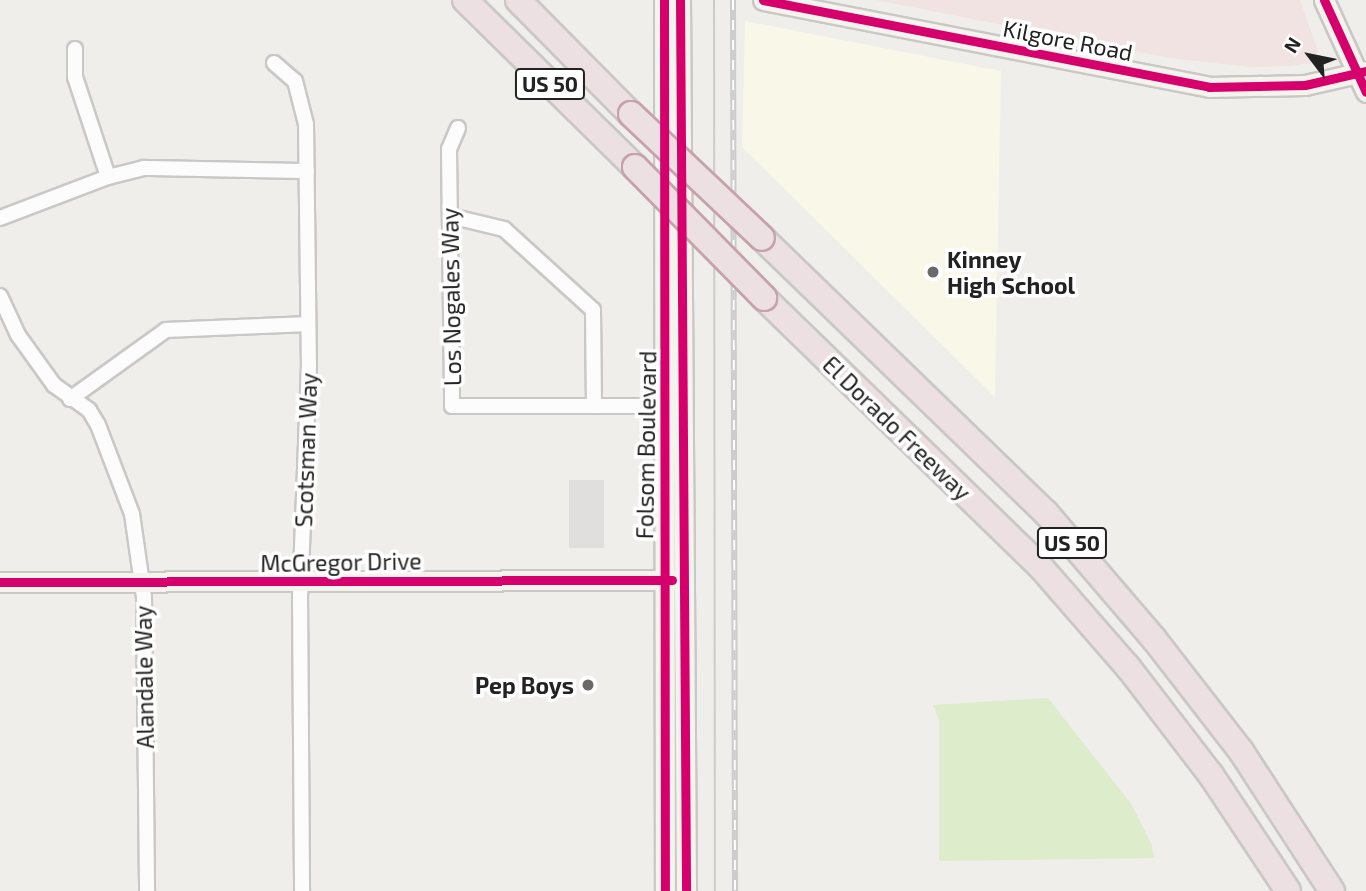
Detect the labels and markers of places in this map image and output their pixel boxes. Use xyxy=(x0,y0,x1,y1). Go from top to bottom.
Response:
place label: Kinney High School xyxy=(947,245,1075,299)
marker: Kinney High School xyxy=(925,264,941,280)
place label: Pep Boys xyxy=(475,671,574,699)
marker: Pep Boys xyxy=(580,677,596,693)

